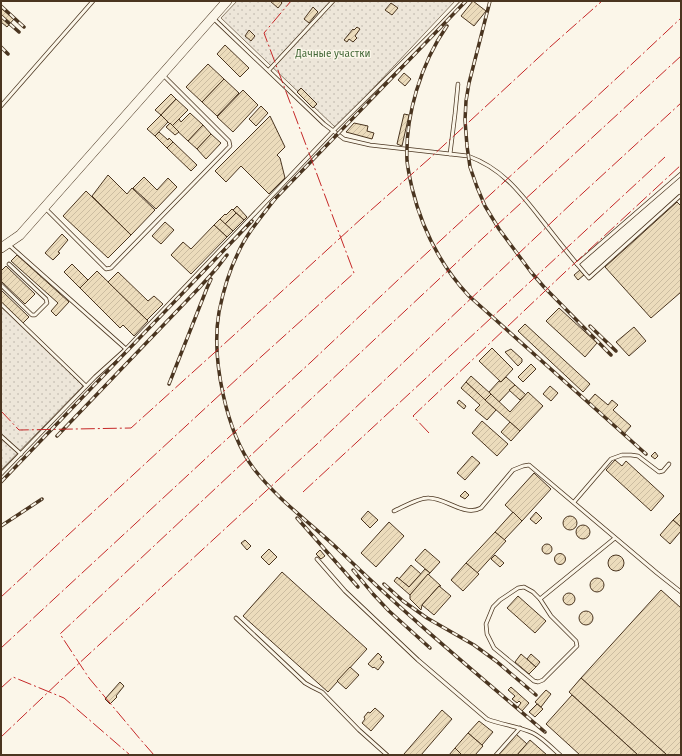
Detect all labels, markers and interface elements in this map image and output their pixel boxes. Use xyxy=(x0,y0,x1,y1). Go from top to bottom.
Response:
park label: Дачные участки xyxy=(295,48,370,60)

